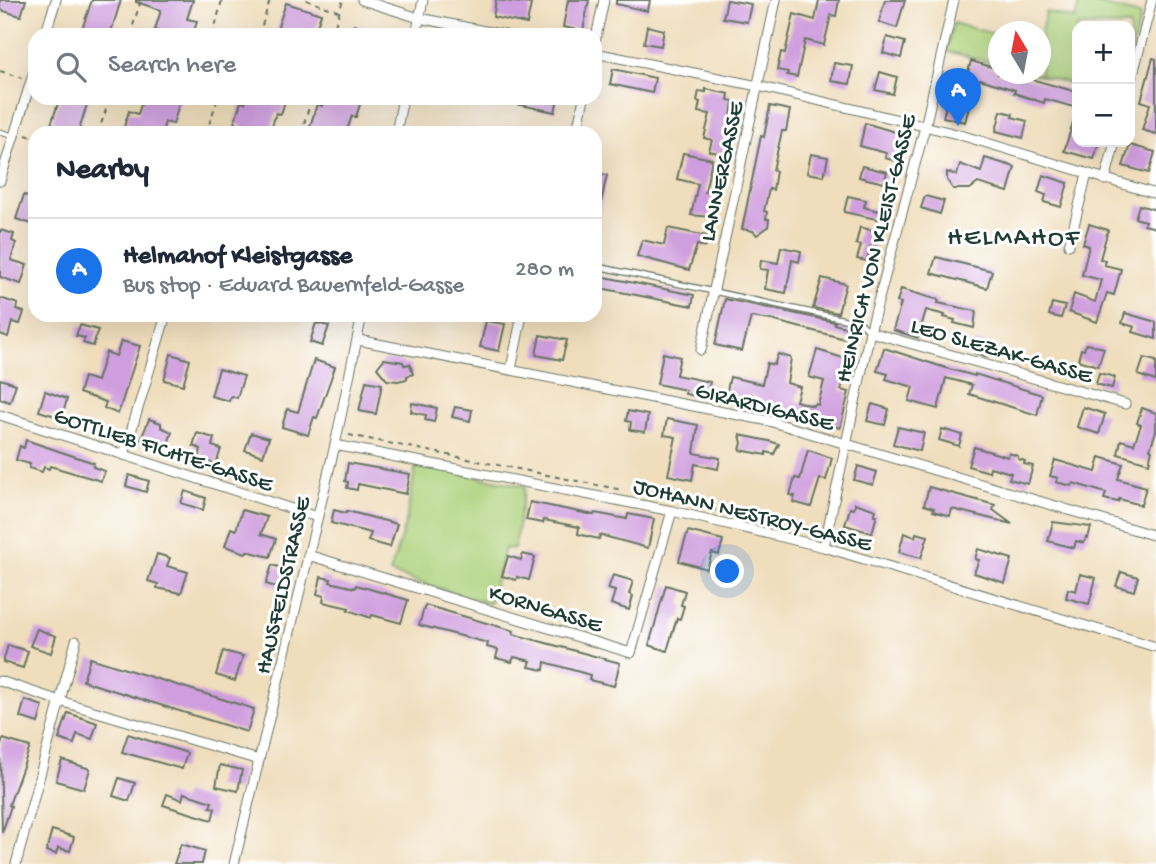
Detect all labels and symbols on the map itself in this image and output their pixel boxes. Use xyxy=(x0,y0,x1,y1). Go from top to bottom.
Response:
north arrow xyxy=(988,21,1051,84)
pin: A xyxy=(935,68,981,126)
street label: LANNERGASSE xyxy=(695,98,752,244)
street label: HEINRICH VON KLEIST-GASSE xyxy=(831,110,924,386)
district label: HELMAHOF xyxy=(947,224,1081,255)
street label: LEO SLEZAK-GASSE xyxy=(907,314,1096,392)
street label: GIRARDIGASSE xyxy=(692,378,838,439)
street label: GOTTLIEB FICHTE-GASSE xyxy=(50,403,277,500)
street label: JOHANN NESTROY-GASSE xyxy=(630,474,876,559)
street label: HAUSFELDSTRASSE xyxy=(251,493,318,677)
your location xyxy=(710,554,744,588)
street label: KORNGASSE xyxy=(485,580,607,641)

